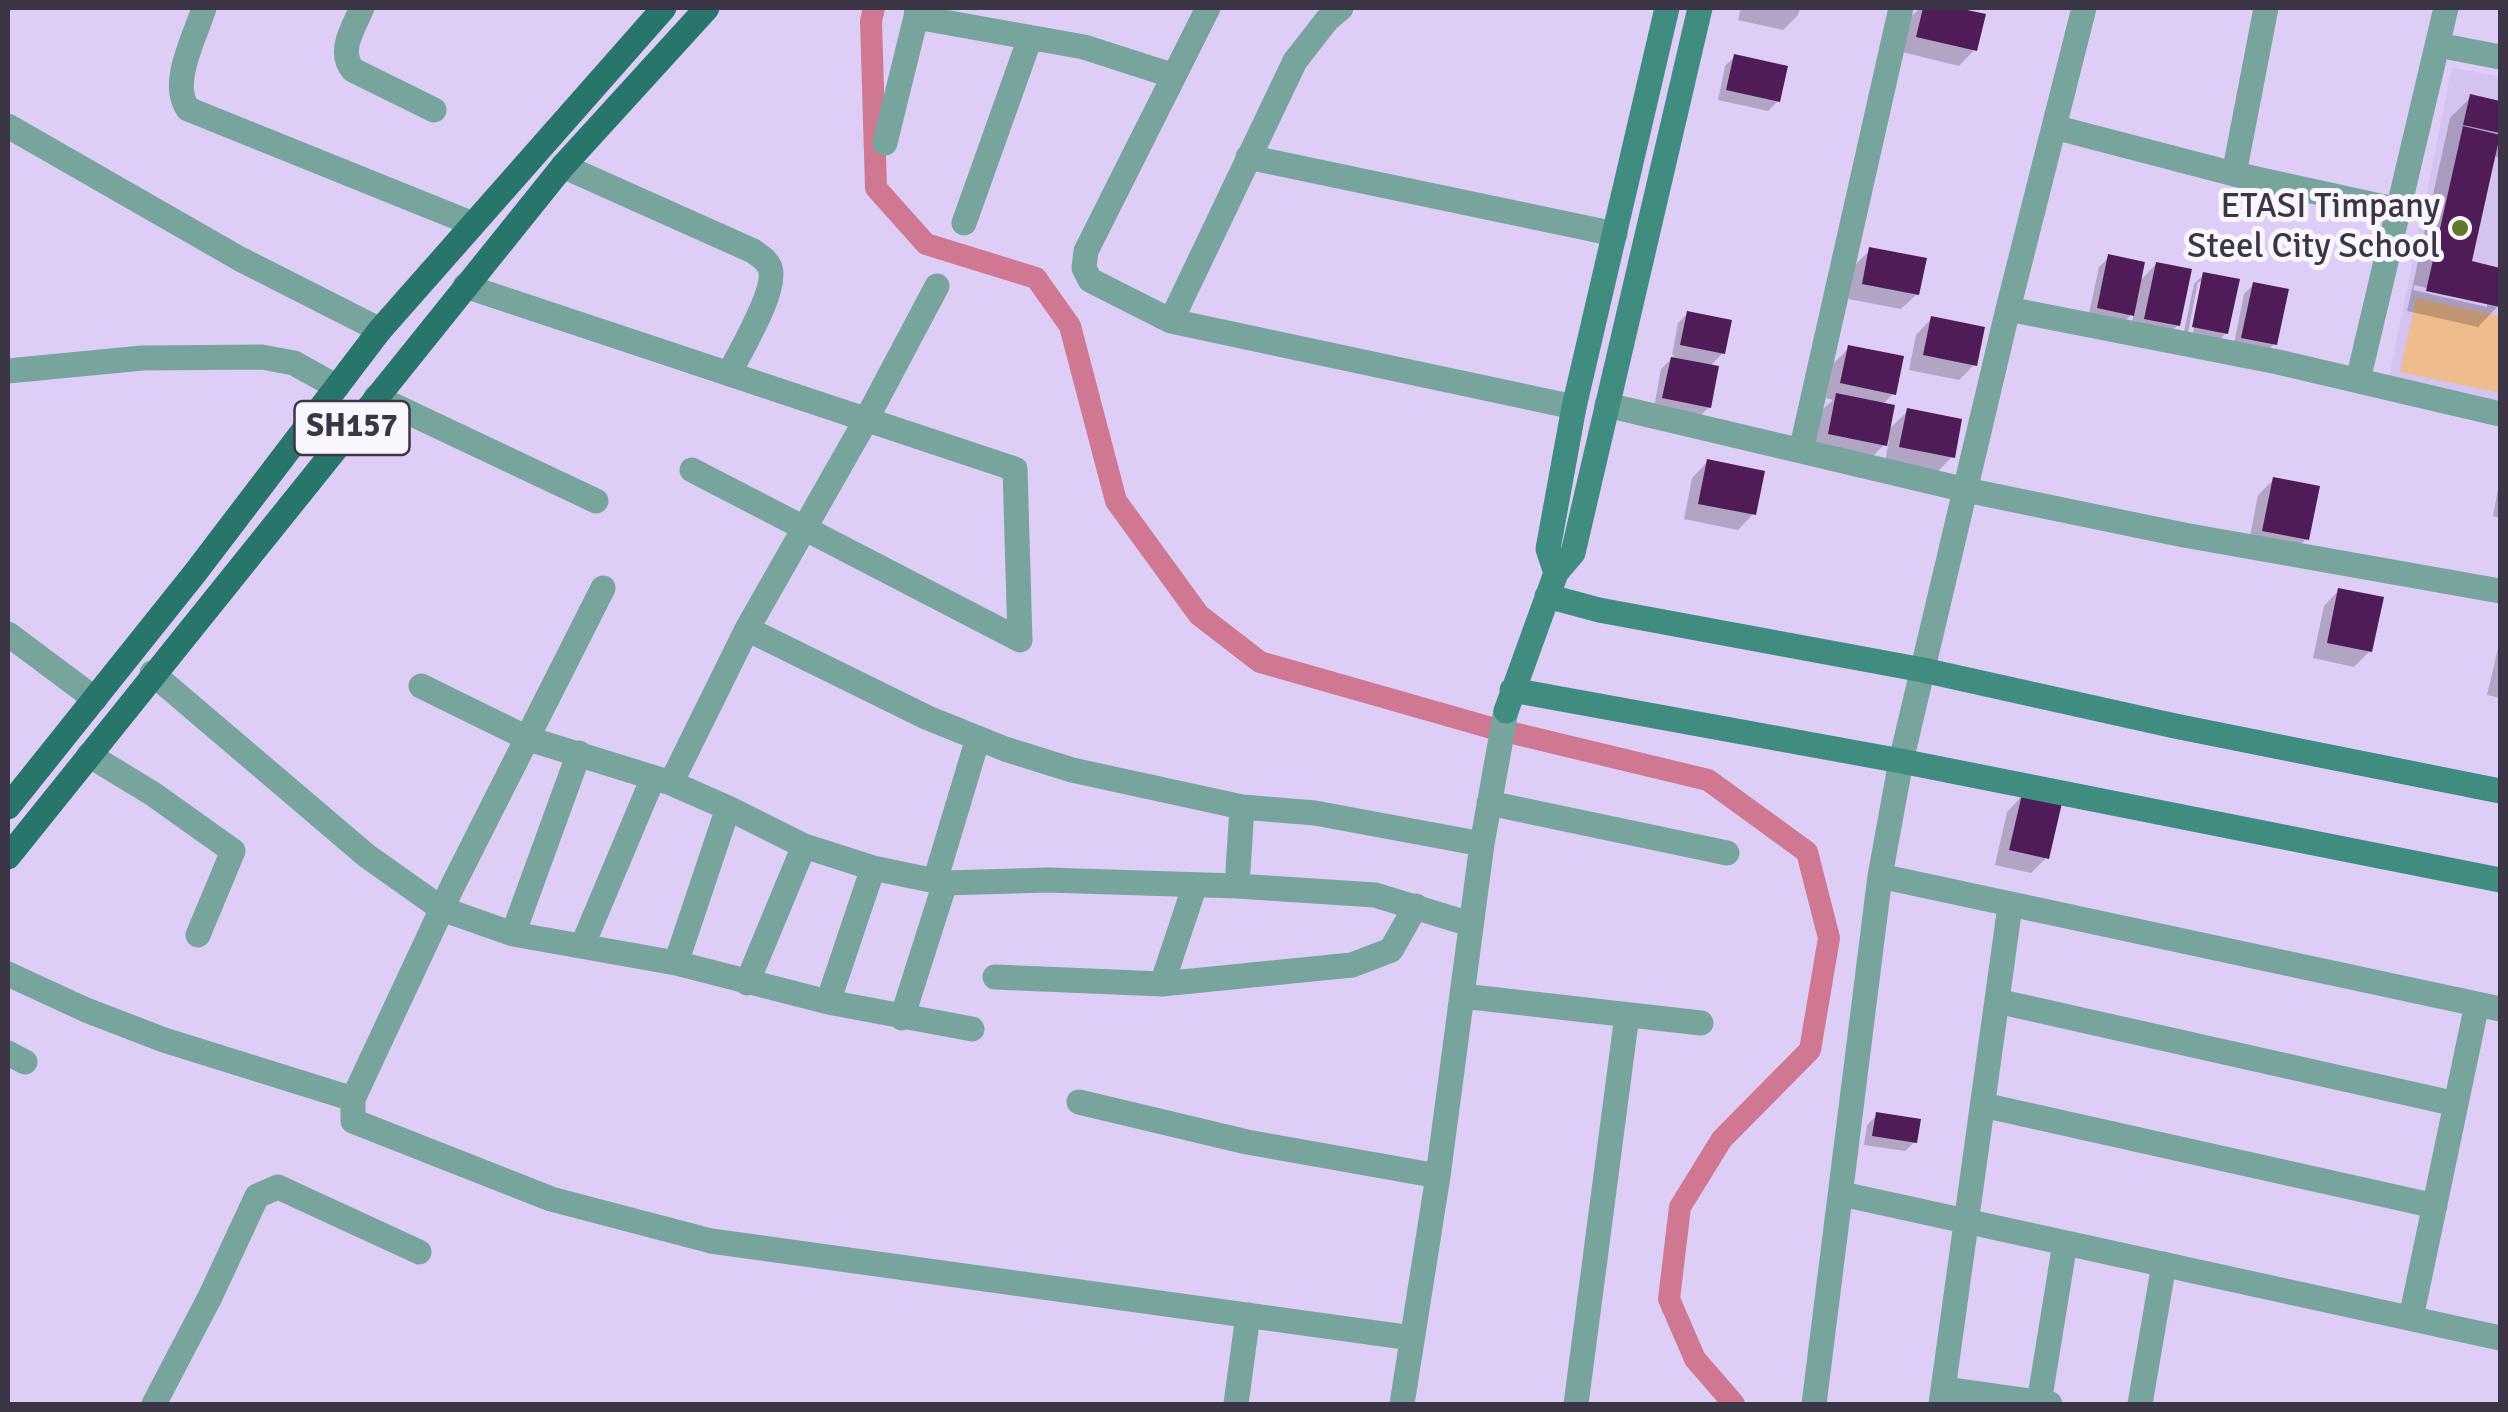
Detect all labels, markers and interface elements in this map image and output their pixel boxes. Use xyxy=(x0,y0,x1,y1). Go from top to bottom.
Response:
place label: ETASI Timpany Steel City School xyxy=(2187,187,2440,269)
marker: ETASI Timpany Steel City School xyxy=(2449,217,2471,239)
road number: SH157 xyxy=(294,401,410,455)

